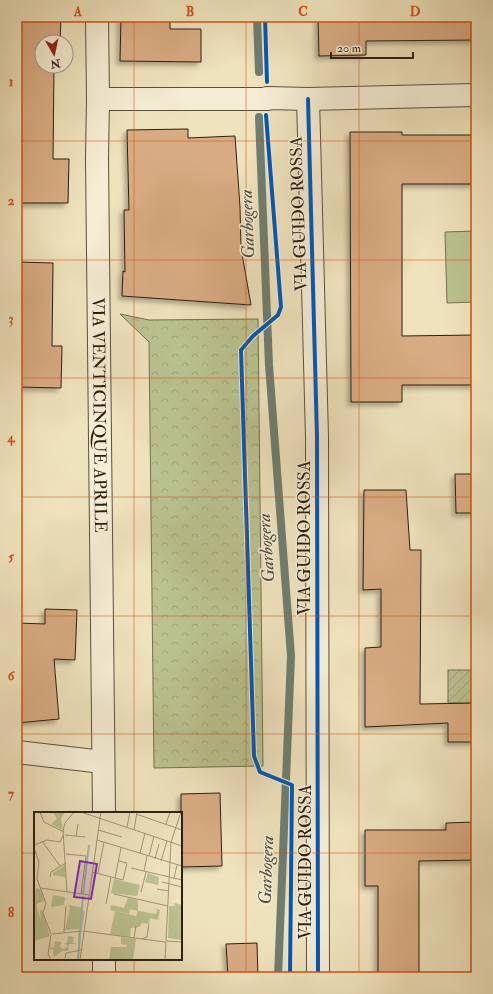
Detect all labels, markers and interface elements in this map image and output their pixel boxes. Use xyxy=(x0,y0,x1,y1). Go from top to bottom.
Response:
text: A xyxy=(73,4,83,20)
text: B xyxy=(186,4,194,20)
text: C xyxy=(298,4,308,20)
text: D xyxy=(410,4,421,20)
north arrow xyxy=(34,34,74,74)
scale bar xyxy=(331,34,413,60)
text: 20 m xyxy=(337,41,362,56)
text: N xyxy=(48,56,62,71)
text: 1 xyxy=(9,74,14,90)
street label: VIA GUIDO ROSSA xyxy=(285,136,312,292)
water label: Garbogera xyxy=(235,189,260,259)
text: 2 xyxy=(8,193,15,209)
street label: VIA VENTICINQUE APRILE xyxy=(87,297,111,533)
text: 3 xyxy=(9,311,14,327)
text: 4 xyxy=(6,430,15,446)
street label: VIA GUIDO ROSSA xyxy=(294,460,315,616)
water label: Garbogera xyxy=(253,513,280,583)
text: 5 xyxy=(8,549,14,565)
text: 6 xyxy=(8,668,16,684)
street label: VIA GUIDO ROSSA xyxy=(295,784,316,940)
text: 7 xyxy=(8,786,15,802)
inset map xyxy=(34,812,182,960)
water label: Garbogera xyxy=(254,835,279,905)
text: 8 xyxy=(8,905,14,921)

